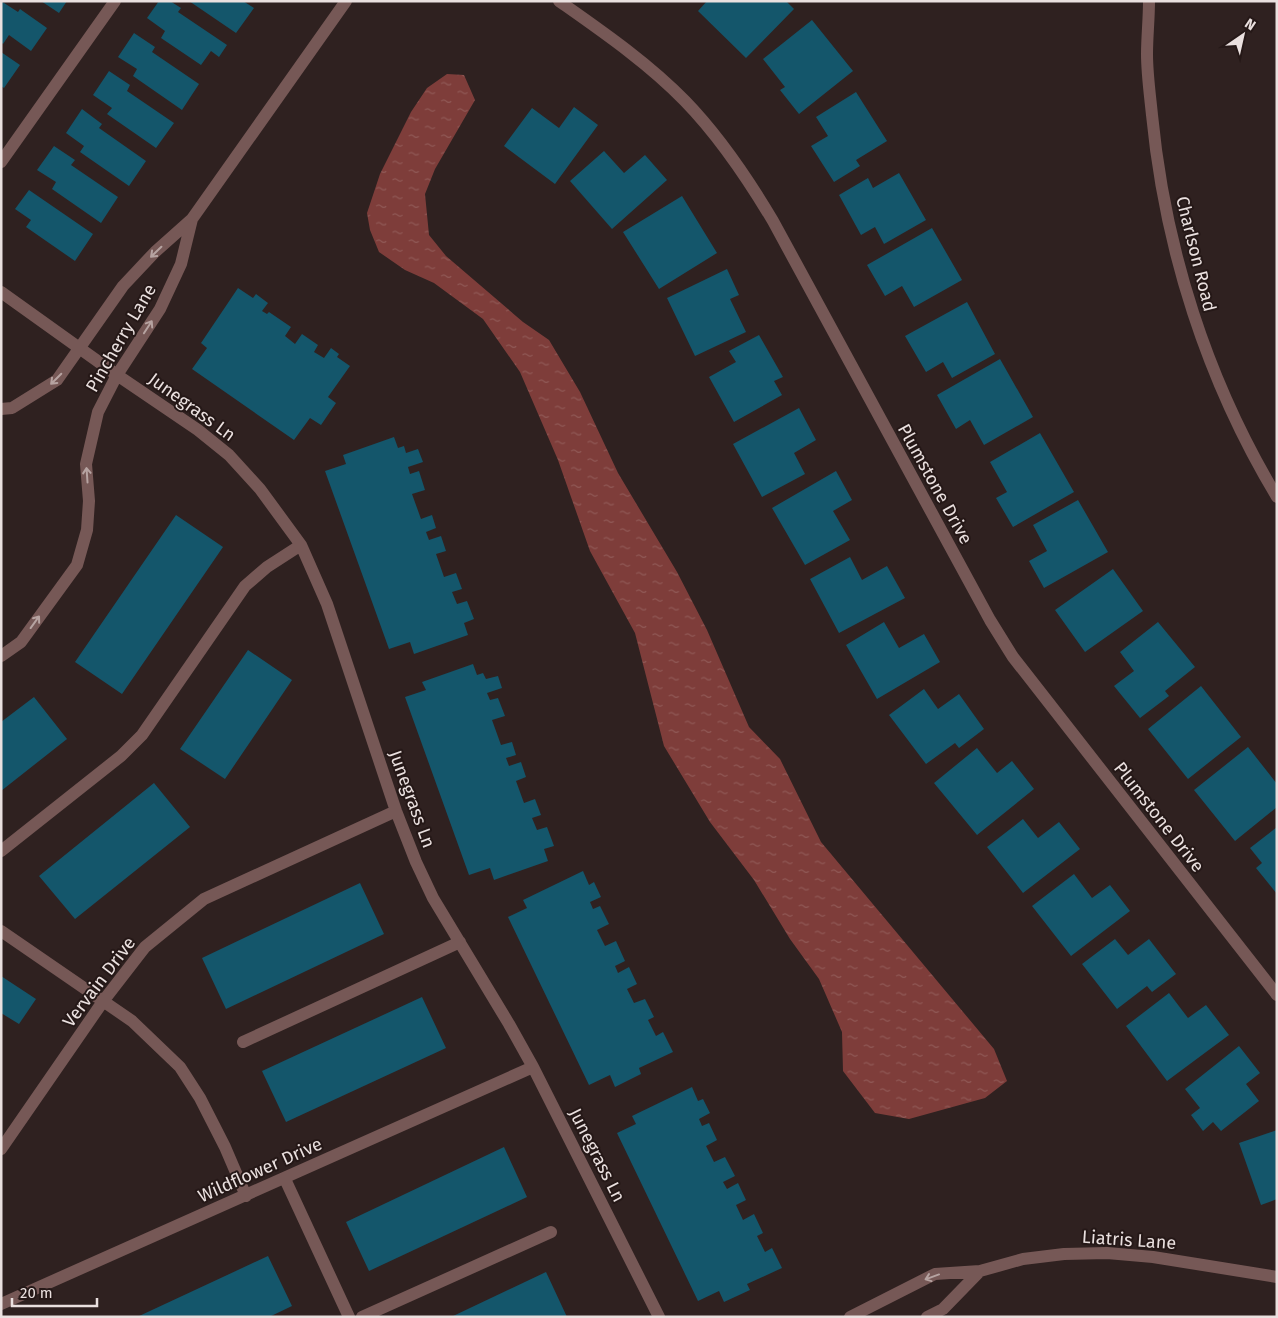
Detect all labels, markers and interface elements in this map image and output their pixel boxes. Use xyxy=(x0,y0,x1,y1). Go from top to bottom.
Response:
north arrow xyxy=(1218,10,1268,60)
text: N xyxy=(1241,15,1259,34)
street label: Charlson Road xyxy=(1171,194,1221,314)
one-way arrow xyxy=(149,246,162,258)
street label: Pincherry Lane xyxy=(81,280,161,396)
one-way arrow xyxy=(144,321,154,335)
street label: Junegrass Ln xyxy=(144,368,240,446)
one-way arrow xyxy=(50,373,62,385)
street label: Plumstone Drive xyxy=(893,420,977,548)
one-way arrow xyxy=(82,467,91,483)
one-way arrow xyxy=(30,616,41,629)
street label: Junegrass Ln xyxy=(384,747,440,851)
street label: Plumstone Drive xyxy=(1109,757,1209,877)
street label: Vervain Drive xyxy=(58,933,140,1031)
street label: Junegrass Ln xyxy=(564,1104,630,1206)
street label: Wildflower Drive xyxy=(194,1133,326,1207)
street label: Liatris Lane xyxy=(1081,1226,1177,1254)
one-way arrow xyxy=(925,1273,940,1282)
scale bar xyxy=(12,1276,98,1308)
text: 20 m xyxy=(20,1284,53,1302)

